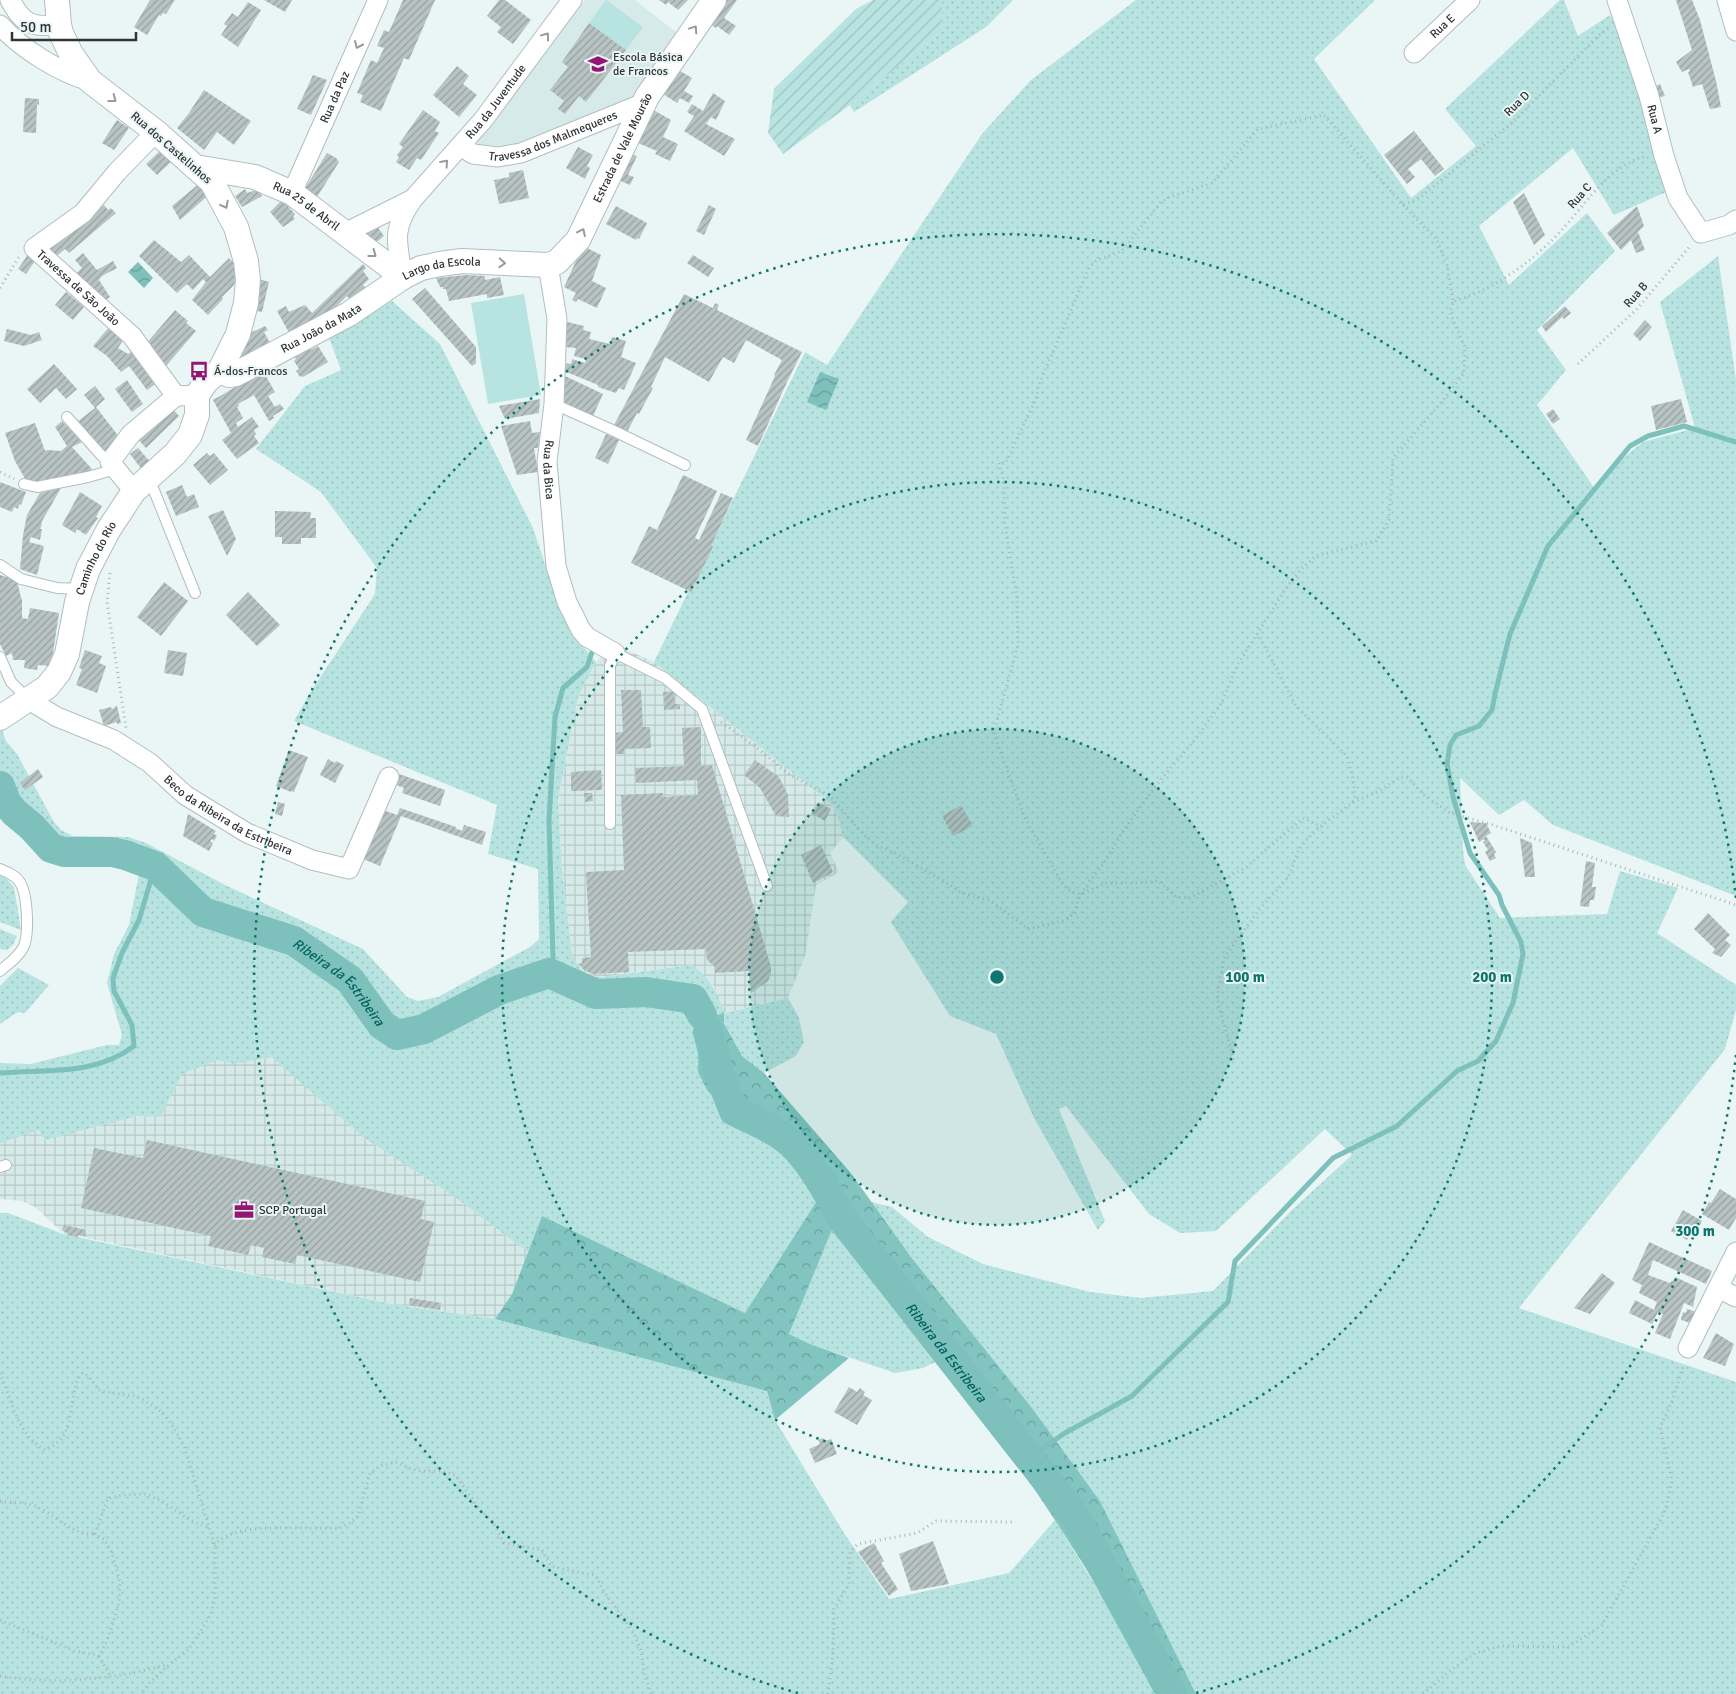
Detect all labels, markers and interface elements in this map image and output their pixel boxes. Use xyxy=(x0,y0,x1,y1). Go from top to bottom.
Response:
scale bar xyxy=(12,10,136,42)
street label: Rua E xyxy=(1427,11,1458,42)
text: 50 m xyxy=(20,18,51,36)
one-way arrow xyxy=(687,25,697,34)
one-way arrow xyxy=(540,32,549,42)
one-way arrow xyxy=(354,40,365,49)
place label: Escola Básica de Francos xyxy=(613,50,683,79)
school or university icon: Escola Básica de Francos xyxy=(587,53,609,75)
street label: Rua da Juventude xyxy=(462,61,529,142)
street label: Rua da Paz xyxy=(317,69,353,125)
street label: Rua D xyxy=(1501,88,1533,120)
street label: Estrada de Vale Mourão xyxy=(590,89,655,205)
one-way arrow xyxy=(107,93,116,101)
street label: Rua A xyxy=(1644,103,1666,136)
street label: Travessa dos Malmequeres xyxy=(488,107,619,165)
street label: Rua dos Castelinhos xyxy=(127,109,215,187)
one-way arrow xyxy=(439,159,448,168)
street label: Rua 25 de Abril xyxy=(271,178,343,234)
street label: Rua C xyxy=(1565,180,1595,212)
one-way arrow xyxy=(219,199,229,208)
one-way arrow xyxy=(575,228,586,237)
street label: Travessa de São João xyxy=(34,247,123,329)
one-way arrow xyxy=(367,248,377,257)
street label: Largo da Escola xyxy=(400,253,481,284)
one-way arrow xyxy=(498,258,506,269)
street label: Rua B xyxy=(1621,279,1651,311)
street label: Rua João da Mata xyxy=(278,300,365,356)
bus stop icon: Á-dos-Francos xyxy=(188,360,210,382)
place label: Á-dos-Francos xyxy=(214,364,288,379)
street label: Rua da Bica xyxy=(540,439,558,500)
street label: Caminho do Rio xyxy=(72,518,120,597)
street label: Beco da Ribeira da Estribeira xyxy=(161,772,295,859)
water label: Ribeira da Estribeira xyxy=(290,934,389,1030)
centre of rings xyxy=(988,968,1006,986)
text: 100 m xyxy=(1225,968,1265,986)
text: 200 m xyxy=(1472,968,1512,986)
office icon: SCP Portugal xyxy=(233,1199,255,1221)
place label: SCP Portugal xyxy=(259,1203,327,1218)
text: 300 m xyxy=(1675,1222,1715,1240)
water label: Ribeira da Estribeira xyxy=(902,1299,991,1406)

